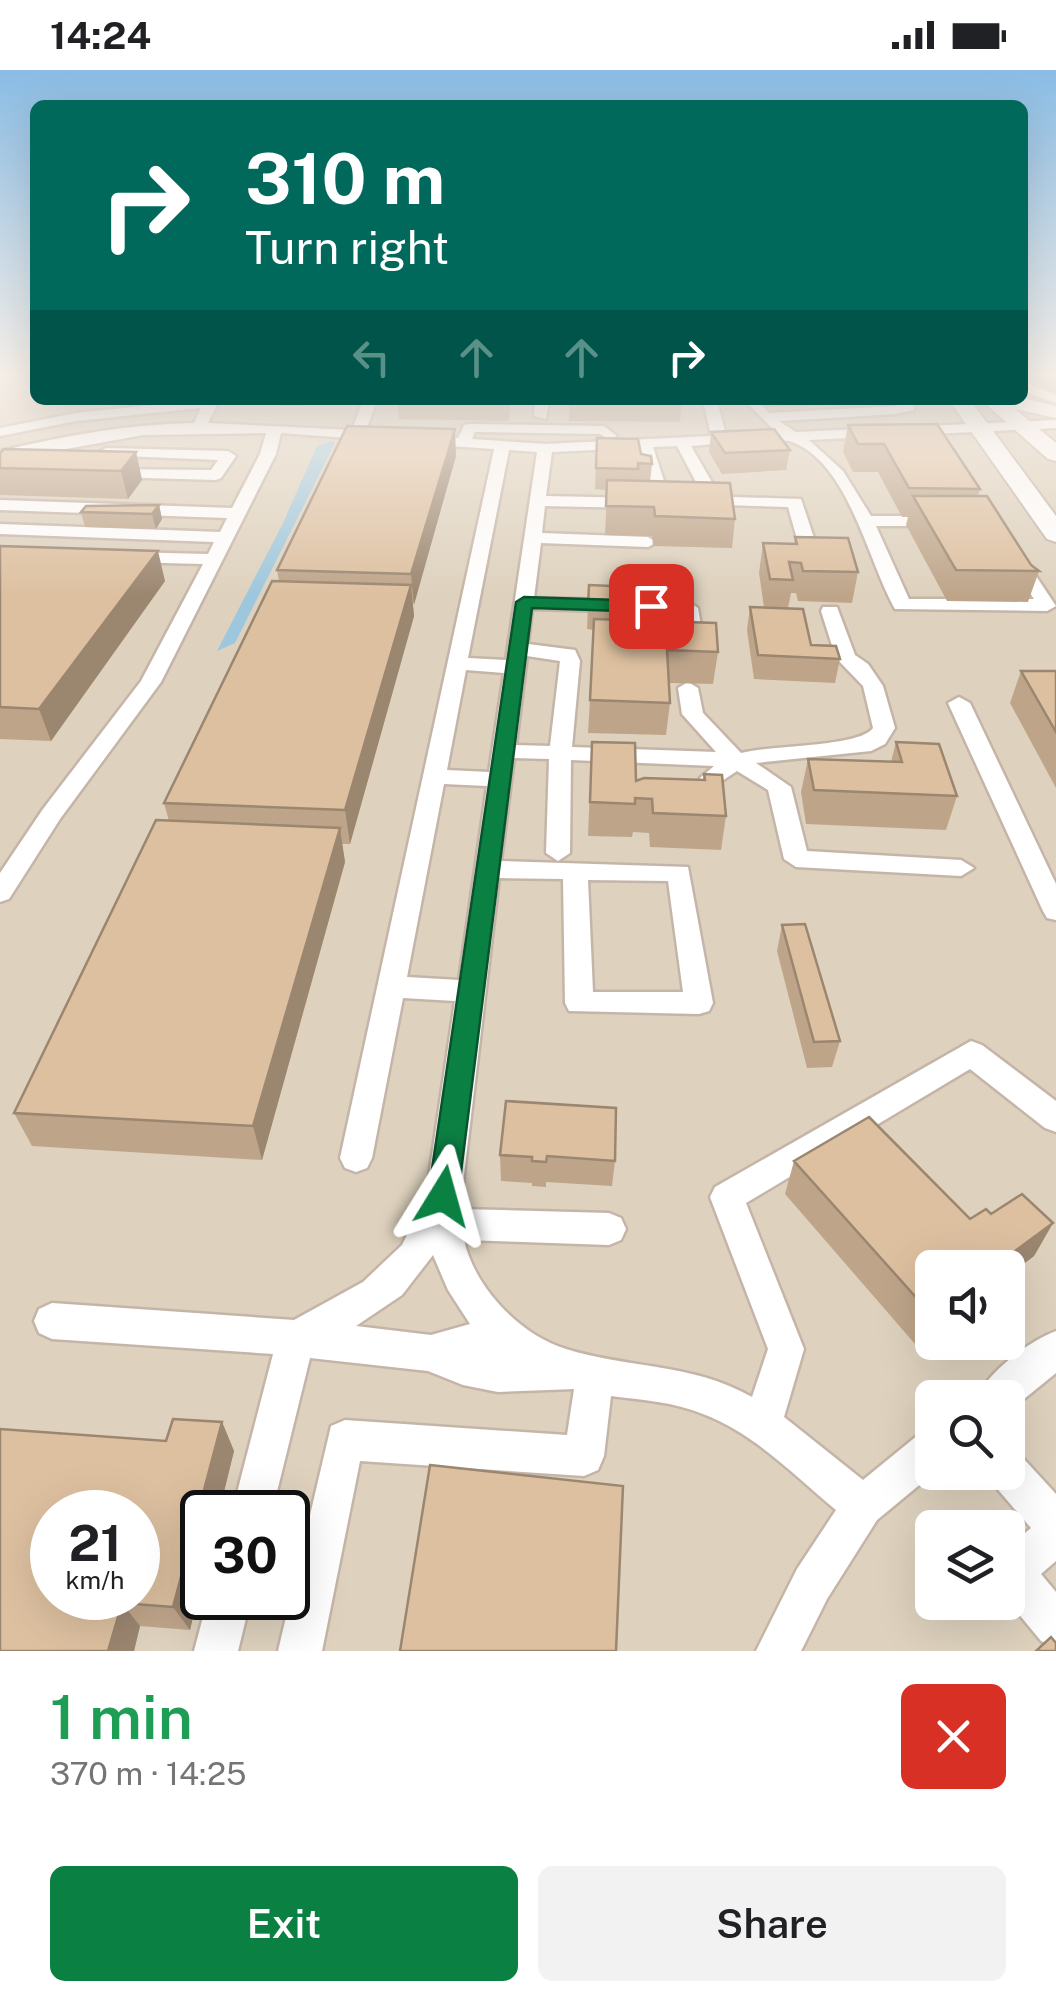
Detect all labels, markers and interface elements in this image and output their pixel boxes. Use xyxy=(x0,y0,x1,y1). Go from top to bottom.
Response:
text: 14:24 xyxy=(50,13,151,58)
text: 310 m xyxy=(245,137,445,220)
icon: right xyxy=(80,140,210,270)
text: Turn right xyxy=(245,221,449,274)
icon: left xyxy=(344,330,399,385)
icon: ahead xyxy=(449,330,504,385)
icon: ahead xyxy=(554,330,609,385)
icon: right xyxy=(659,330,714,385)
pin xyxy=(609,564,694,649)
icon: arrive xyxy=(624,579,679,634)
position arrow xyxy=(391,1144,495,1248)
map controls xyxy=(915,1250,1025,1620)
button: sound xyxy=(915,1250,1025,1360)
button: search xyxy=(915,1380,1025,1490)
speed limit sign: 30 xyxy=(180,1490,310,1620)
button: layers xyxy=(915,1510,1025,1620)
text: 21 xyxy=(68,1513,122,1572)
text: km/h xyxy=(66,1565,124,1595)
text: 1 min xyxy=(50,1682,193,1753)
button: close xyxy=(901,1684,1006,1789)
text: 370 m · 14:25 xyxy=(50,1755,246,1792)
button: Exit xyxy=(50,1866,518,1981)
button: Share xyxy=(538,1866,1006,1981)

